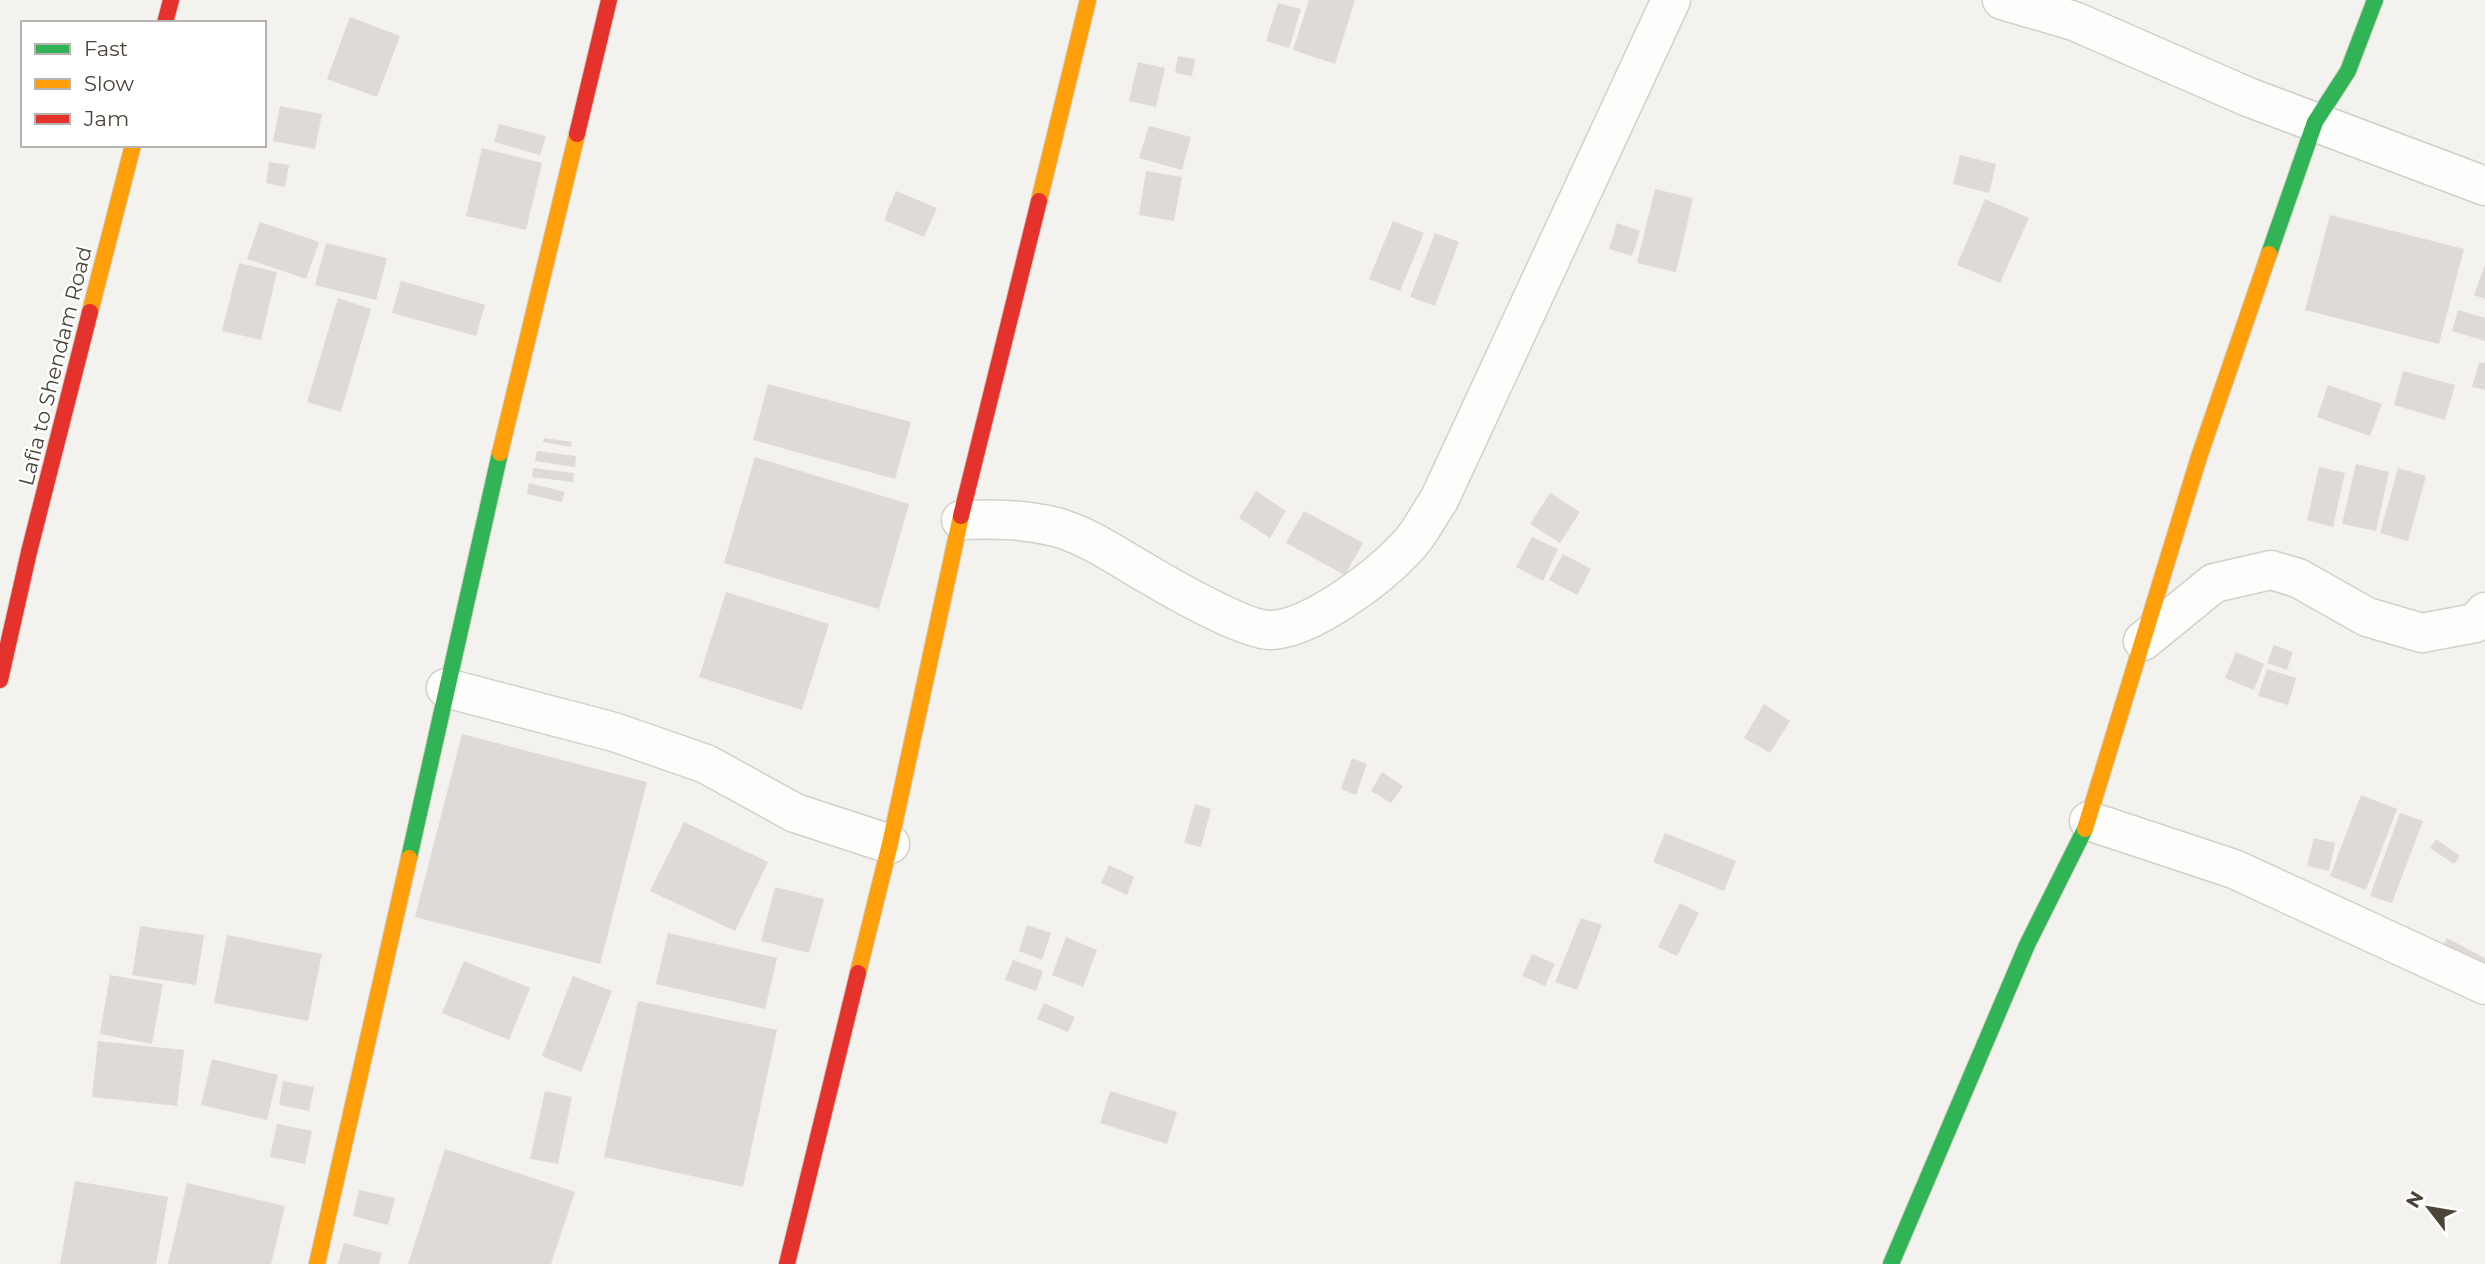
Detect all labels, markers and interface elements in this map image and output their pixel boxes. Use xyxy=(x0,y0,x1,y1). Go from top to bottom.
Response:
legend xyxy=(21,21,266,147)
text: Fast xyxy=(84,36,128,61)
text: Slow xyxy=(84,71,134,96)
text: Jam xyxy=(83,106,129,131)
street label: Lafia to Shendam Road xyxy=(13,244,97,488)
north arrow xyxy=(2394,1173,2464,1243)
text: N xyxy=(2401,1187,2429,1212)

